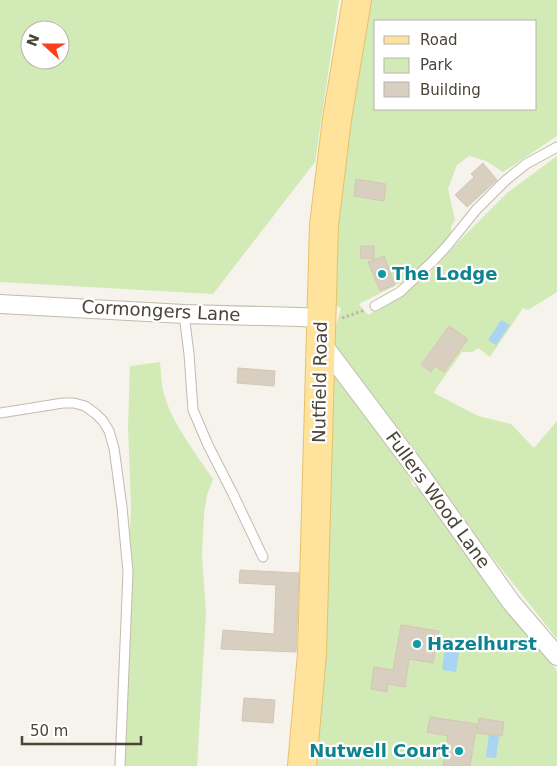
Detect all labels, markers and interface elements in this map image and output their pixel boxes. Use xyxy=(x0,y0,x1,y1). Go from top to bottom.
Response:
north arrow xyxy=(20,20,70,70)
legend xyxy=(374,20,537,110)
text: Road xyxy=(420,31,458,49)
text: N xyxy=(23,32,42,49)
text: Park xyxy=(420,56,453,74)
text: Building xyxy=(420,81,481,99)
place label: The Lodge xyxy=(392,263,497,284)
marker: The Lodge xyxy=(376,268,388,280)
street label: Cormongers Lane xyxy=(81,296,241,325)
street label: Nutfield Road xyxy=(308,321,331,443)
street label: Fullers Wood Lane xyxy=(382,427,495,572)
place label: Hazelhurst xyxy=(427,633,537,654)
marker: Hazelhurst xyxy=(411,638,423,650)
scale bar xyxy=(22,714,141,746)
text: 50 m xyxy=(30,722,68,740)
place label: Nutwell Court xyxy=(309,740,449,761)
marker: Nutwell Court xyxy=(453,745,465,757)

